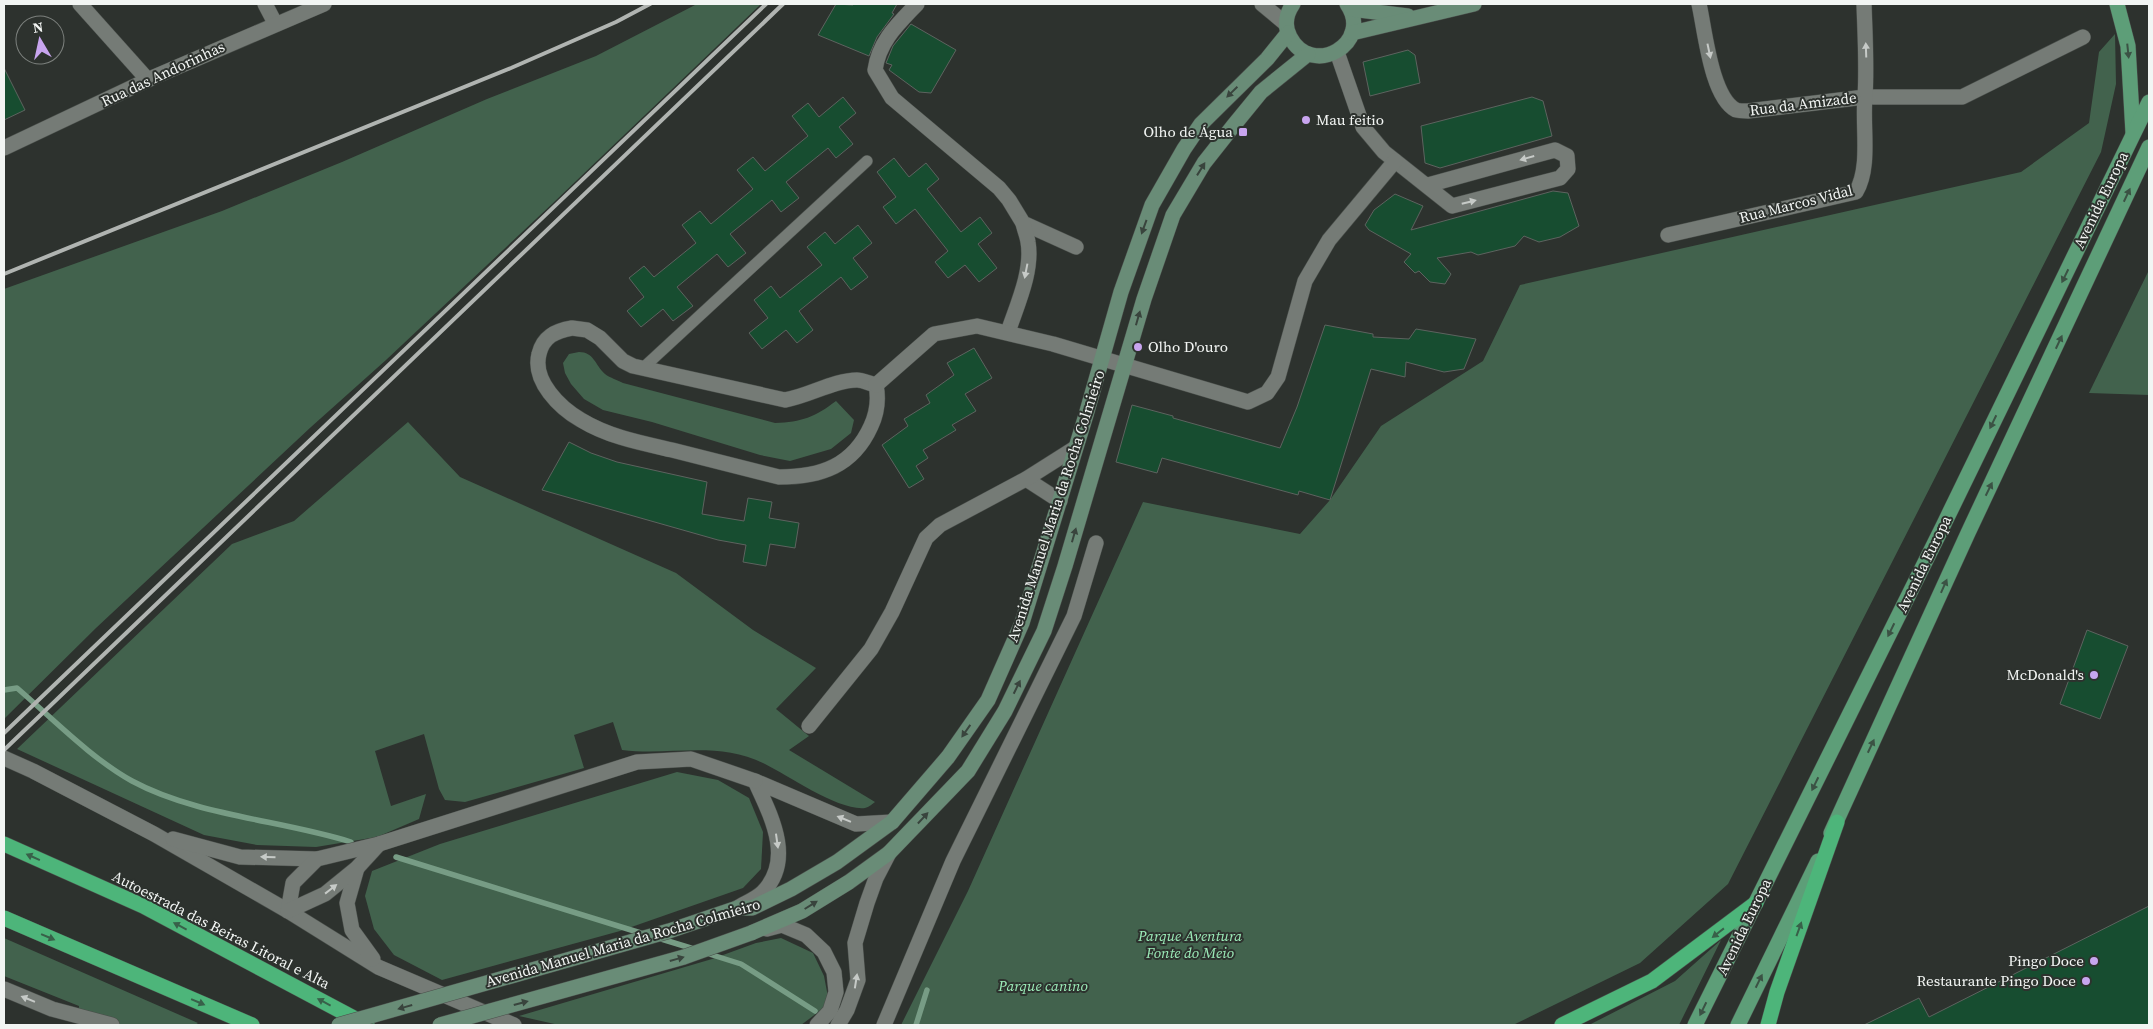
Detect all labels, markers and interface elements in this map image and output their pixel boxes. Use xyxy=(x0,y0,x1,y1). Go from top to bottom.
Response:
north arrow xyxy=(15,15,65,65)
text: N xyxy=(31,16,45,38)
street label: Rua das Andorinhas xyxy=(97,36,228,111)
one-way arrow xyxy=(1861,42,1869,58)
one-way arrow xyxy=(2124,43,2132,59)
one-way arrow xyxy=(1705,44,1713,59)
one-way arrow xyxy=(1227,86,1239,98)
street label: Rua da Amizade xyxy=(1748,86,1858,120)
place label: Mau feitio xyxy=(1316,109,1384,130)
marker: Mau feitio xyxy=(1300,114,1312,126)
place label: Olho de Água xyxy=(1143,121,1233,142)
marker: Olho de Água xyxy=(1237,126,1249,138)
street label: Avenida Europa xyxy=(2068,148,2133,252)
one-way arrow xyxy=(1519,154,1534,162)
one-way arrow xyxy=(1196,163,1205,176)
street label: Rua Marcos Vidal xyxy=(1737,179,1855,228)
one-way arrow xyxy=(2123,188,2131,202)
one-way arrow xyxy=(1461,198,1476,206)
one-way arrow xyxy=(1140,220,1148,235)
one-way arrow xyxy=(1022,263,1030,278)
one-way arrow xyxy=(2060,269,2068,283)
one-way arrow xyxy=(1135,311,1143,326)
one-way arrow xyxy=(2055,335,2063,349)
place label: Olho D'ouro xyxy=(1148,336,1228,357)
marker: Olho D'ouro xyxy=(1132,341,1144,353)
street label: Avenida Manuel Maria da Rocha Colmieiro xyxy=(1002,367,1110,645)
one-way arrow xyxy=(1989,415,1997,429)
one-way arrow xyxy=(1985,482,1993,496)
street label: Avenida Europa xyxy=(1891,512,1956,616)
one-way arrow xyxy=(1071,527,1079,542)
one-way arrow xyxy=(1940,579,1948,593)
one-way arrow xyxy=(1887,623,1895,637)
place label: McDonald's xyxy=(2007,664,2084,685)
marker: McDonald's xyxy=(2088,669,2100,681)
one-way arrow xyxy=(1013,680,1021,694)
one-way arrow xyxy=(961,724,971,738)
one-way arrow xyxy=(1868,739,1876,753)
one-way arrow xyxy=(1811,776,1819,791)
one-way arrow xyxy=(917,813,929,825)
one-way arrow xyxy=(836,815,851,823)
one-way arrow xyxy=(774,834,782,850)
one-way arrow xyxy=(26,853,40,861)
one-way arrow xyxy=(260,853,276,861)
street label: Autoestrada das Beiras Litoral e Alta xyxy=(109,865,334,994)
street label: Avenida Europa xyxy=(1711,875,1776,979)
one-way arrow xyxy=(324,883,337,894)
street label: Avenida Manuel Maria da Rocha Colmieiro xyxy=(483,893,763,992)
one-way arrow xyxy=(804,901,818,910)
one-way arrow xyxy=(1795,921,1803,936)
one-way arrow xyxy=(173,922,187,930)
park label: Parque Aventura Fonte do Meio xyxy=(1137,925,1242,963)
one-way arrow xyxy=(1711,927,1724,938)
one-way arrow xyxy=(41,934,56,942)
place label: Pingo Doce xyxy=(2008,950,2084,971)
one-way arrow xyxy=(670,955,685,963)
marker: Pingo Doce xyxy=(2088,955,2100,967)
place label: Restaurante Pingo Doce xyxy=(1916,970,2076,991)
one-way arrow xyxy=(852,972,860,988)
one-way arrow xyxy=(1755,974,1763,989)
park label: Parque canino xyxy=(997,975,1088,996)
marker: Restaurante Pingo Doce xyxy=(2080,975,2092,987)
one-way arrow xyxy=(20,995,35,1003)
one-way arrow xyxy=(191,998,205,1006)
one-way arrow xyxy=(316,998,331,1006)
one-way arrow xyxy=(513,999,528,1007)
one-way arrow xyxy=(1699,1002,1707,1016)
one-way arrow xyxy=(397,1003,412,1011)

